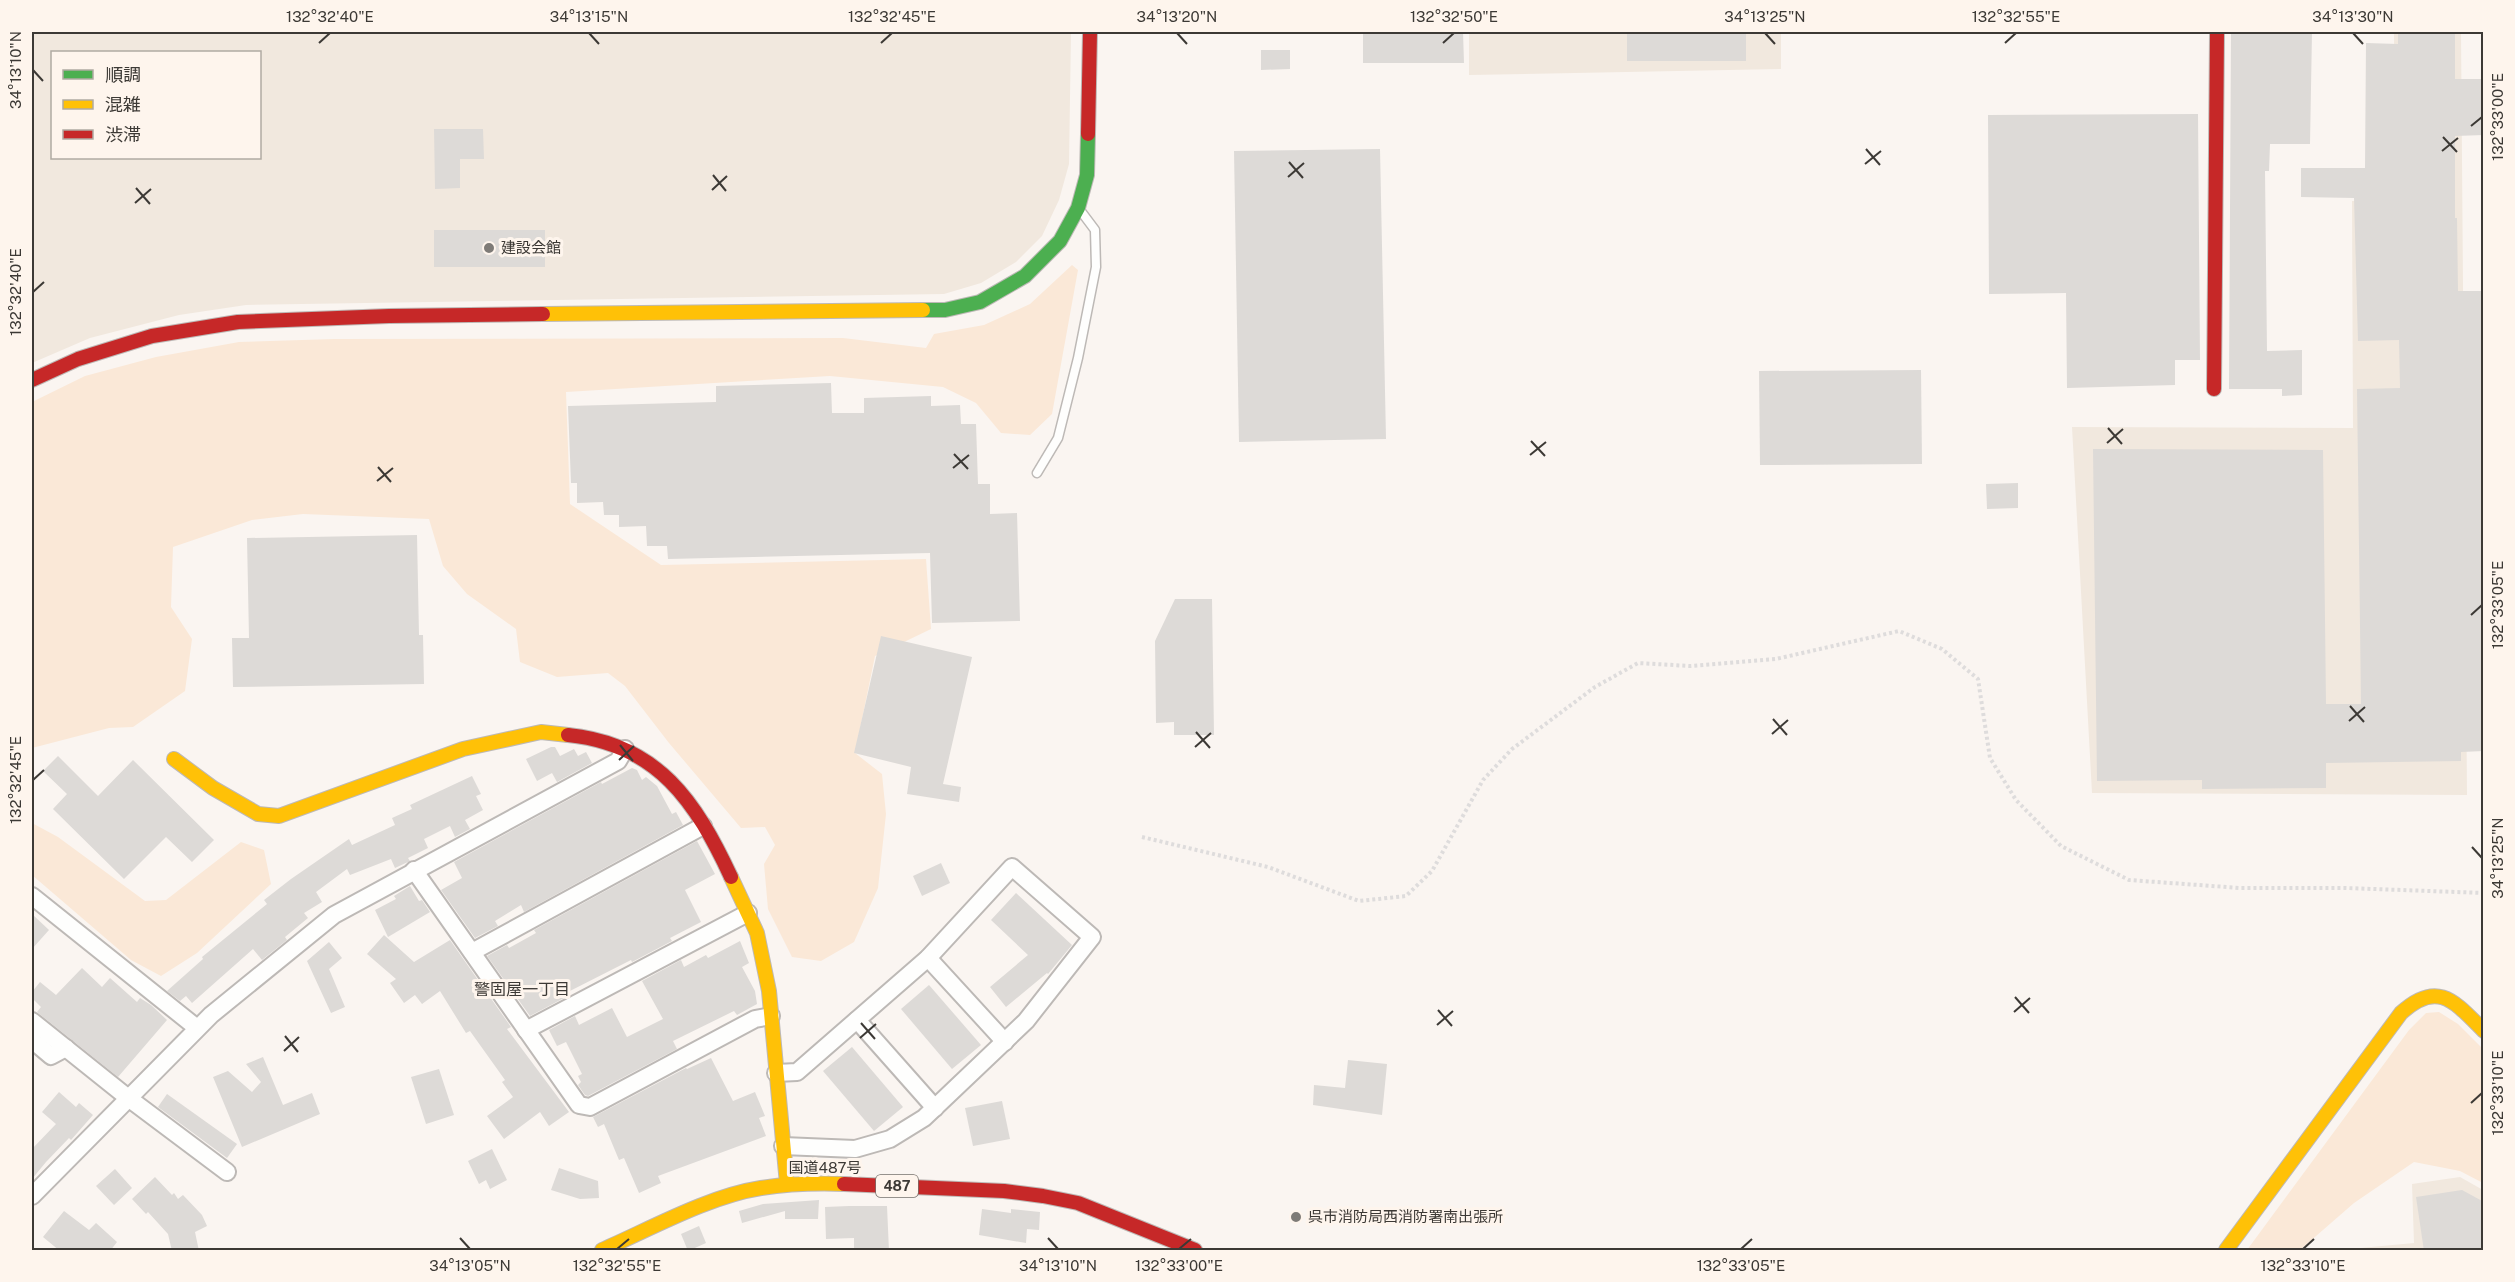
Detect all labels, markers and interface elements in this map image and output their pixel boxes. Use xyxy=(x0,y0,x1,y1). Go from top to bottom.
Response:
text: 132°32'40"E xyxy=(286,8,374,25)
text: 34°13'15"N xyxy=(550,8,628,25)
text: 132°32'45"E xyxy=(848,8,936,25)
text: 34°13'20"N xyxy=(1137,8,1217,25)
text: 132°32'50"E xyxy=(1410,8,1498,25)
text: 34°13'25"N xyxy=(1724,8,1806,25)
text: 132°32'55"E xyxy=(1972,8,2060,25)
text: 34°13'30"N xyxy=(2312,8,2394,25)
text: 34°13'10"N xyxy=(7,31,24,109)
legend xyxy=(51,51,261,159)
text: 順調 xyxy=(105,64,141,85)
text: 132°33'00"E xyxy=(2489,73,2506,161)
text: 混雑 xyxy=(105,94,141,115)
text: 渋滞 xyxy=(105,124,141,145)
place label: 建設会館 xyxy=(501,239,561,256)
marker: 建設会館 xyxy=(482,241,496,255)
text: 132°32'40"E xyxy=(7,248,24,336)
text: 132°33'05"E xyxy=(2489,561,2506,649)
text: 132°32'45"E xyxy=(7,736,24,824)
text: 34°13'25"N xyxy=(2489,817,2506,899)
district label: 警固屋一丁目 xyxy=(474,980,570,999)
text: 132°33'10"E xyxy=(2489,1051,2506,1135)
street label: 国道487号 xyxy=(789,1159,861,1176)
road number: 487 xyxy=(876,1175,918,1197)
place label: 呉市消防局西消防署南出張所 xyxy=(1308,1208,1503,1225)
marker: 呉市消防局西消防署南出張所 xyxy=(1289,1210,1303,1224)
text: 34°13'05"N xyxy=(429,1257,511,1274)
text: 132°32'55"E xyxy=(573,1257,661,1274)
text: 34°13'10"N xyxy=(1019,1257,1097,1274)
text: 132°33'00"E xyxy=(1135,1257,1223,1274)
text: 132°33'05"E xyxy=(1697,1257,1785,1274)
text: 132°33'10"E xyxy=(2261,1257,2345,1274)

